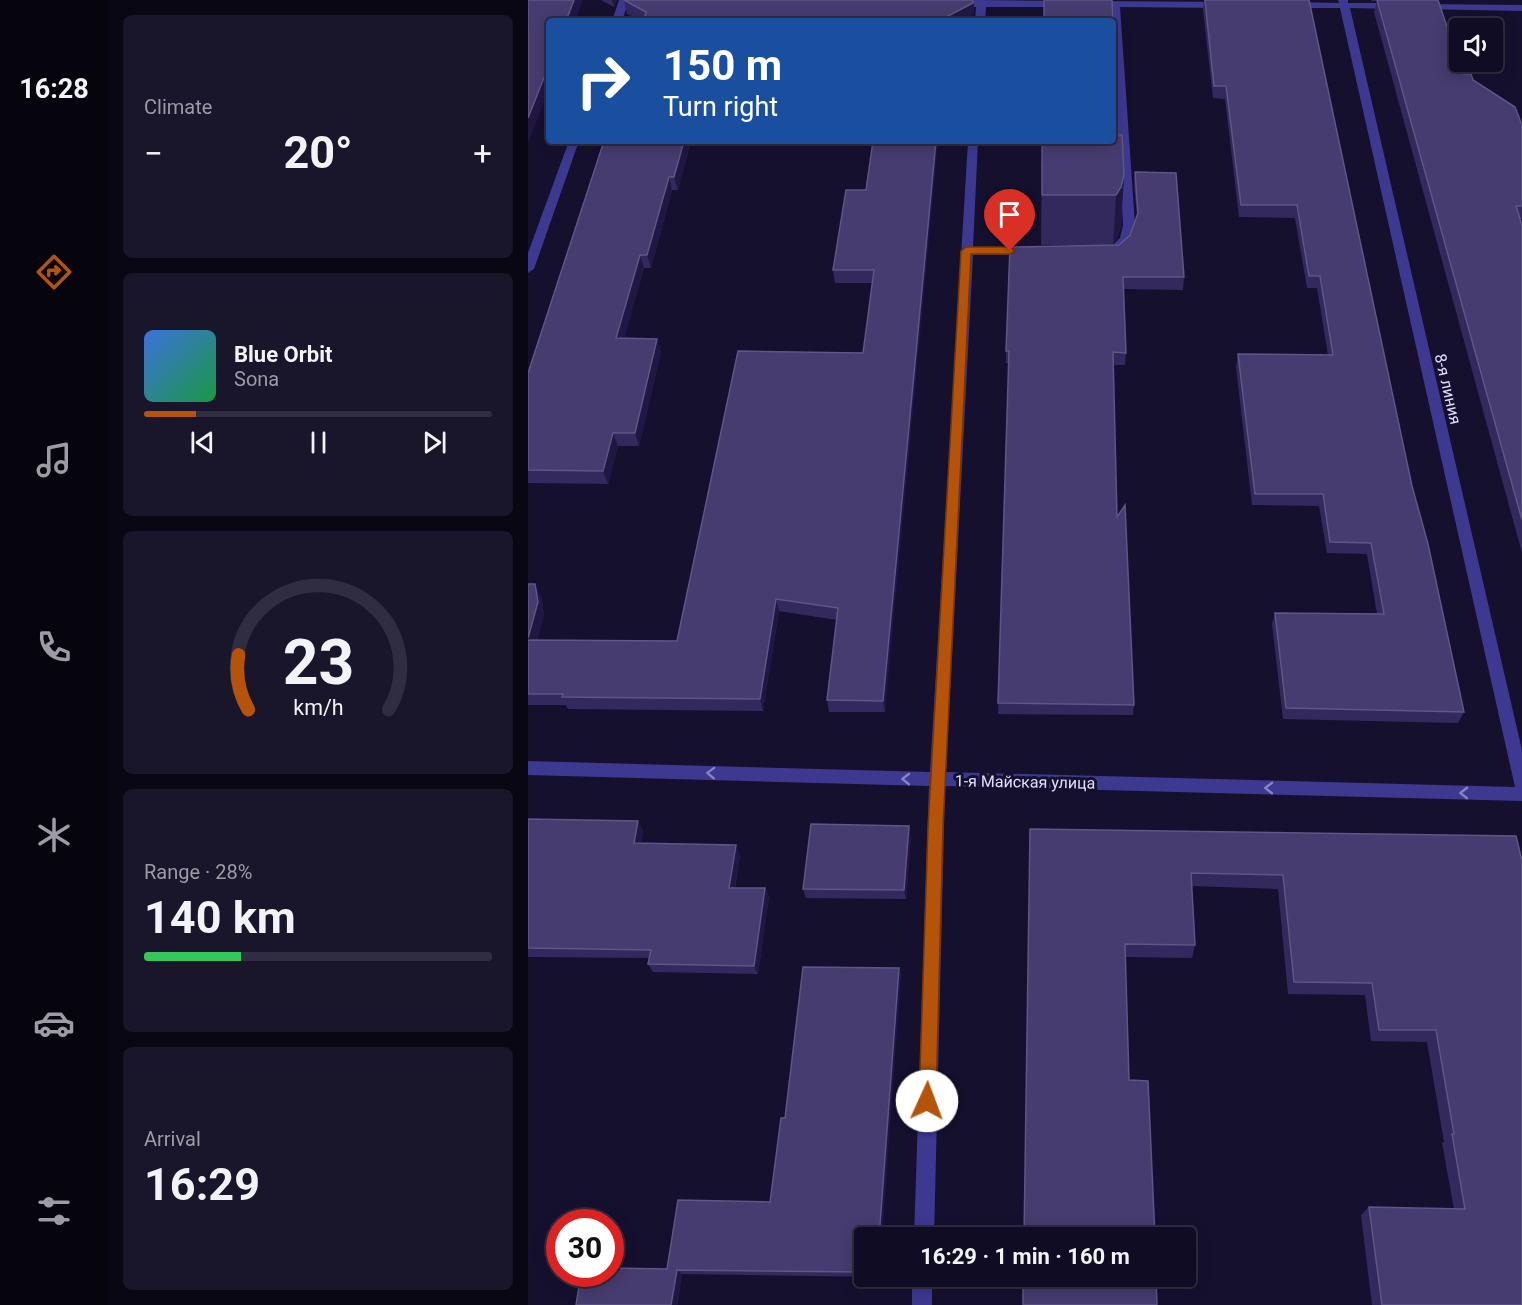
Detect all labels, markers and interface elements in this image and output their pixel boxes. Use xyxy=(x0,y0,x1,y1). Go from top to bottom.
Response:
map controls xyxy=(1449,18,1503,72)
button: sound xyxy=(1449,18,1503,72)
text: 150 m xyxy=(663,41,782,90)
icon: right xyxy=(564,42,642,120)
text: 16:28 xyxy=(19,73,89,105)
text: Turn right xyxy=(663,91,778,123)
text: Climate xyxy=(144,95,212,119)
text: 20° xyxy=(283,126,353,179)
text: − xyxy=(144,134,163,173)
text: + xyxy=(473,134,492,173)
pin xyxy=(984,189,1035,251)
icon: arrive xyxy=(993,198,1026,231)
icon: directions xyxy=(33,251,75,293)
text: Blue Orbit xyxy=(234,342,332,367)
street label: 8-я линия xyxy=(1431,352,1465,426)
text: Sona xyxy=(234,367,279,391)
icon: previous xyxy=(186,426,219,459)
icon: pause xyxy=(302,426,335,459)
icon: next xyxy=(418,426,451,459)
icon: music xyxy=(33,439,75,481)
icon: phone xyxy=(33,626,75,668)
text: 23 xyxy=(282,626,354,699)
text: km/h xyxy=(293,695,343,720)
one-way arrow xyxy=(706,767,715,779)
street label: 1-я Майская улица xyxy=(955,771,1095,793)
one-way arrow xyxy=(901,772,910,785)
one-way arrow xyxy=(1264,782,1273,794)
one-way arrow xyxy=(1459,786,1468,799)
icon: climate xyxy=(33,814,75,856)
text: Range · 28% xyxy=(144,860,252,884)
text: 140 km xyxy=(144,891,296,944)
icon: car xyxy=(33,1002,75,1044)
position arrow xyxy=(895,1069,959,1133)
text: Arrival xyxy=(144,1127,201,1151)
text: 16:29 xyxy=(144,1158,260,1211)
icon: filters xyxy=(33,1190,75,1232)
speed limit sign: 30 xyxy=(546,1209,624,1287)
text: 16:29 · 1 min · 160 m xyxy=(920,1244,1130,1269)

